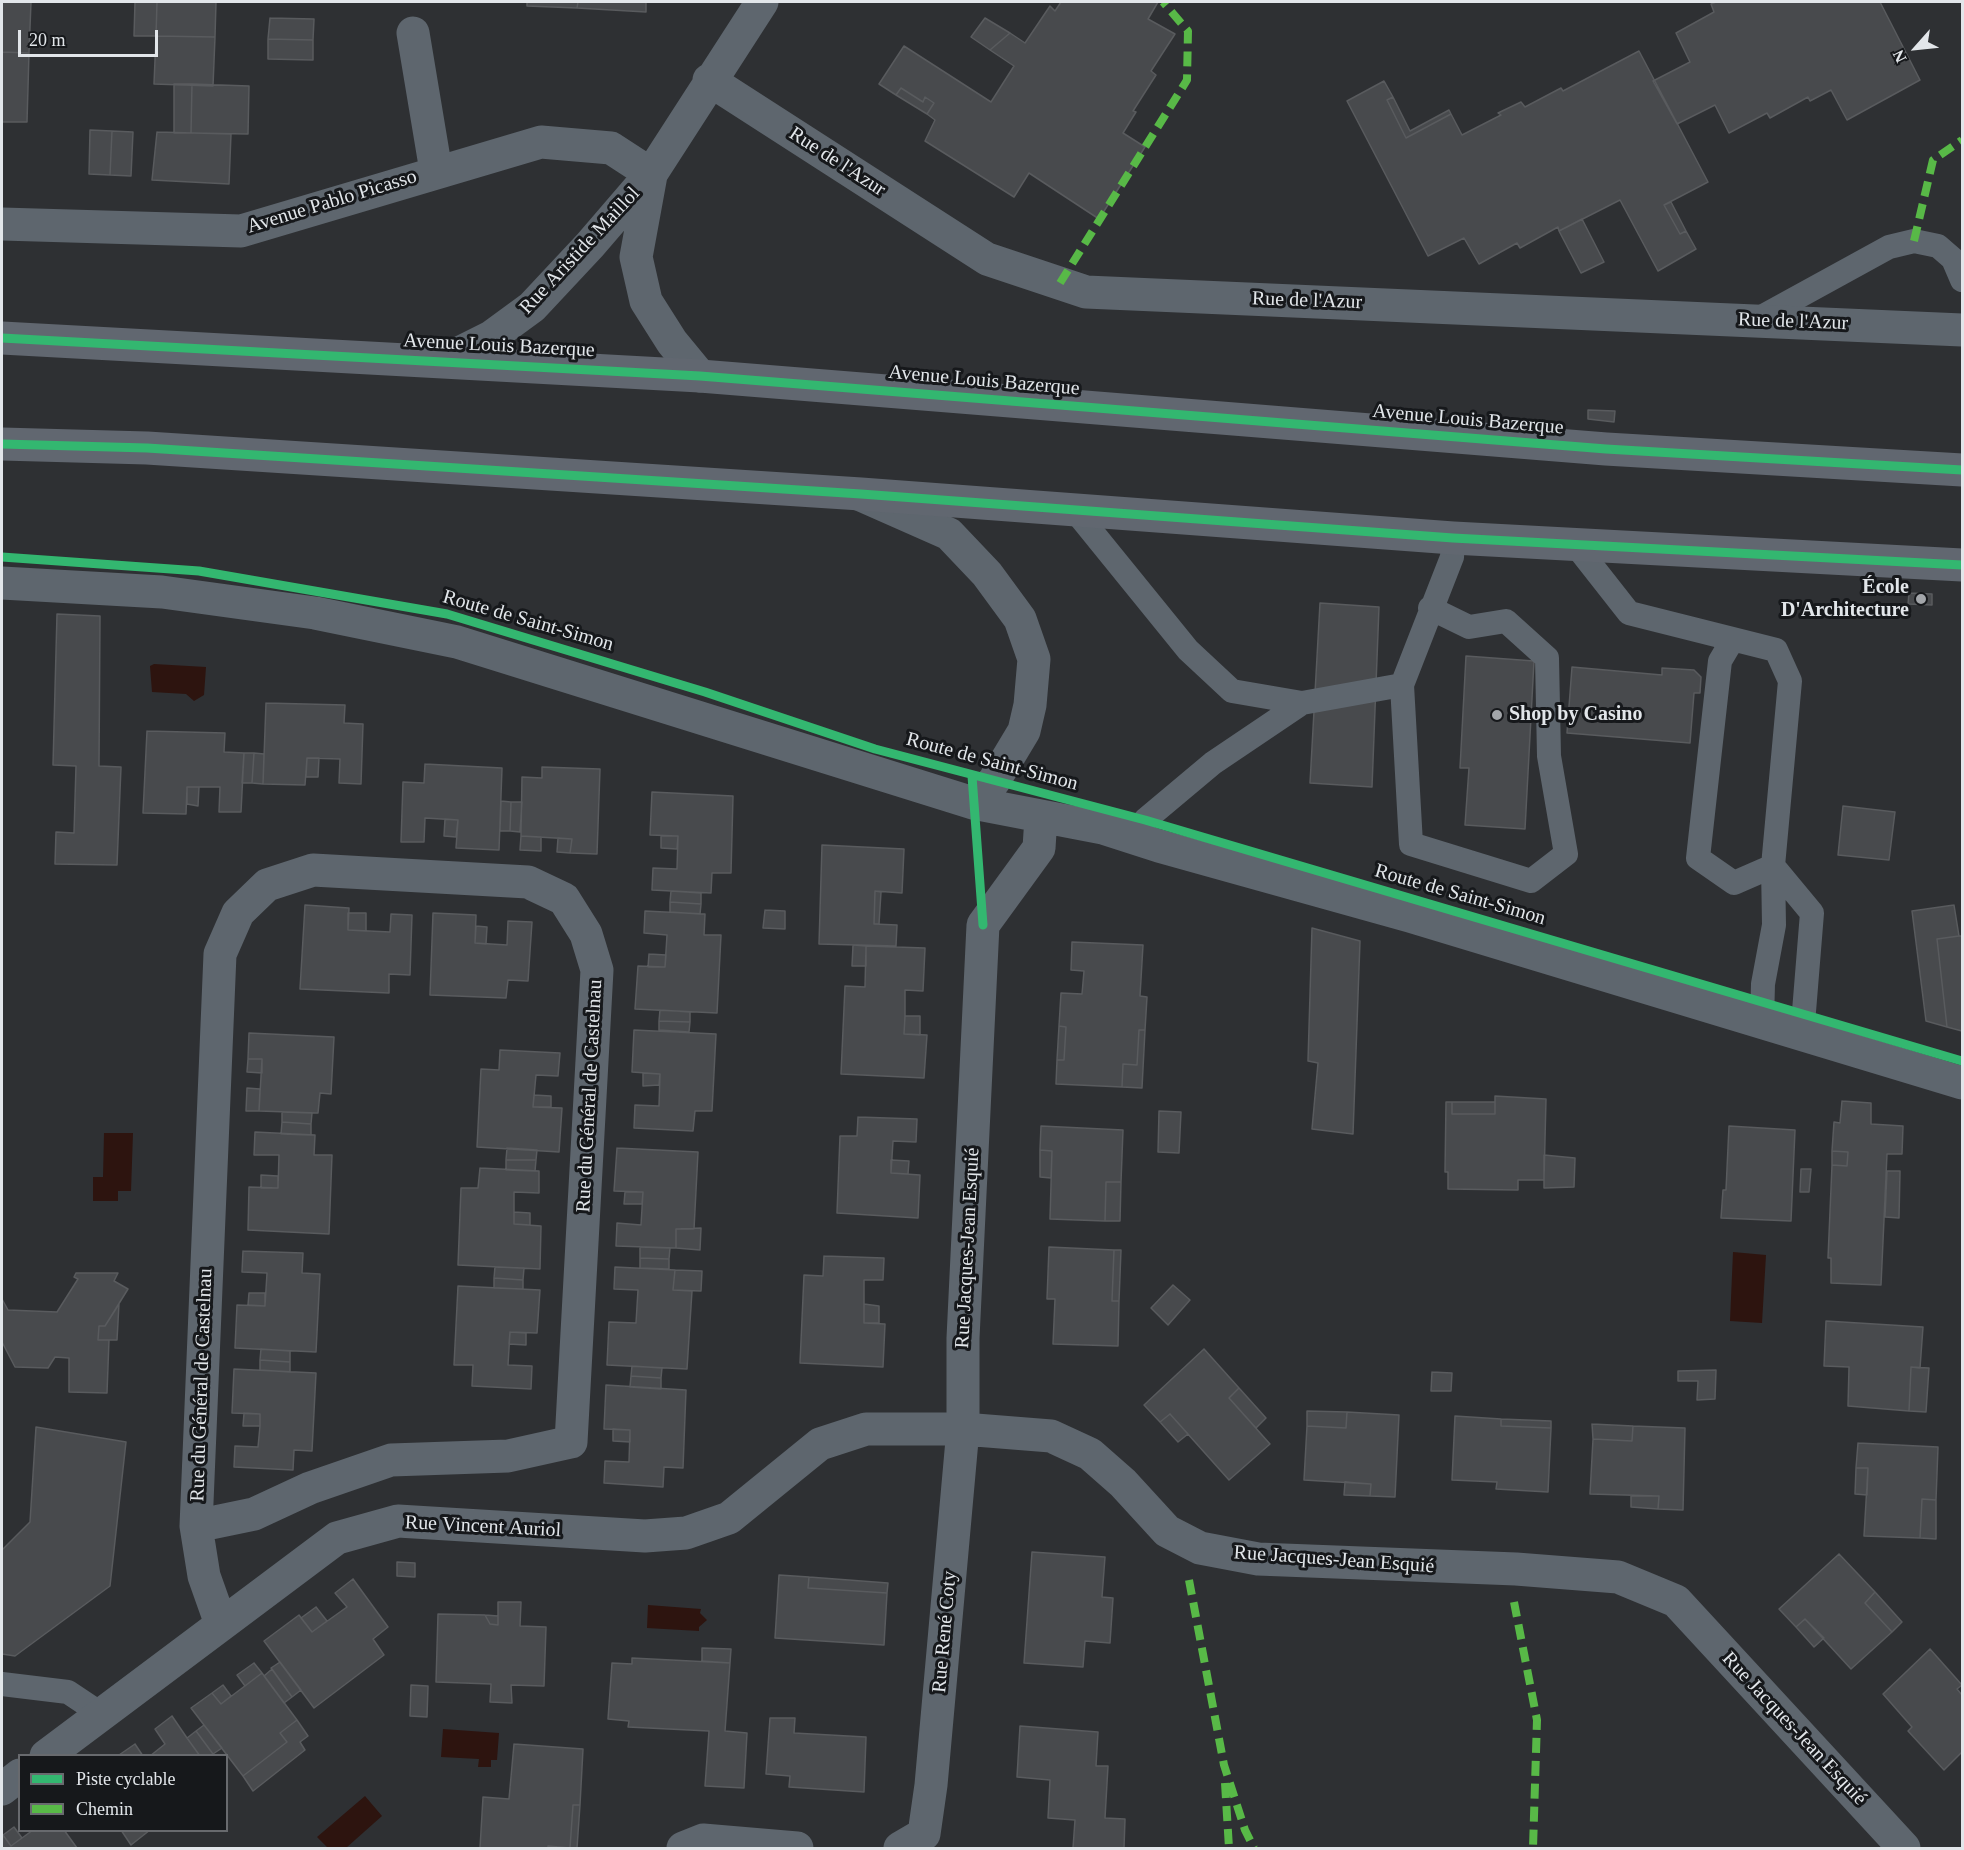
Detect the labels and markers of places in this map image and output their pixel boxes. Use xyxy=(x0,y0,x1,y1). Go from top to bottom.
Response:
place label: École D'Architecture xyxy=(1781,576,1909,623)
marker: École D'Architecture xyxy=(1914,592,1928,606)
place label: Shop by Casino xyxy=(1509,703,1642,727)
marker: Shop by Casino xyxy=(1490,708,1504,722)

